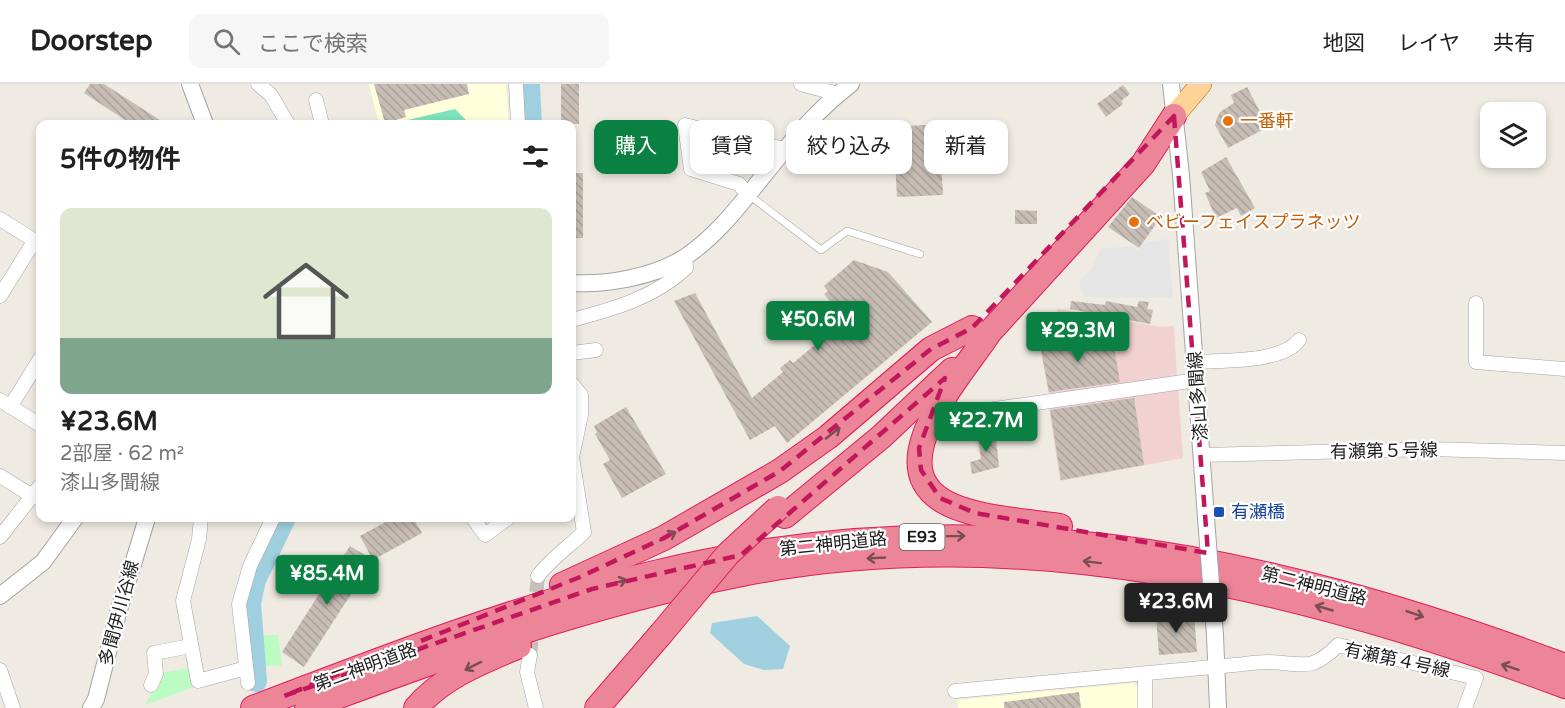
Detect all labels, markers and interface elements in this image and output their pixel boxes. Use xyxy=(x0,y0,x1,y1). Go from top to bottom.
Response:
search box xyxy=(189,14,609,68)
text: Doorstep xyxy=(30,24,153,58)
icon: search xyxy=(210,25,243,58)
text: ここで検索 xyxy=(258,31,368,57)
text: 地図 xyxy=(1323,31,1365,56)
text: レイヤ xyxy=(1398,31,1460,56)
text: 共有 xyxy=(1493,31,1535,56)
map controls xyxy=(1480,102,1546,168)
button: layers xyxy=(1480,102,1546,168)
place label: 一番軒 xyxy=(1240,110,1294,132)
marker: 一番軒 xyxy=(1221,114,1235,128)
chip: 購入 xyxy=(594,120,678,174)
chip: 賃貸 xyxy=(690,120,774,174)
chip: 絞り込み xyxy=(786,120,912,174)
chip: 新着 xyxy=(924,120,1008,174)
icon: filters xyxy=(519,140,552,173)
text: 5件の物件 xyxy=(60,144,180,175)
place label: ベビーフェイスプラネッツ xyxy=(1146,211,1360,233)
marker: ベビーフェイスプラネッツ xyxy=(1127,215,1141,229)
icon: home xyxy=(252,247,360,355)
pin: ¥50.6M xyxy=(769,301,867,352)
text: ¥50.6M xyxy=(780,308,856,332)
pin: ¥29.3M xyxy=(1029,312,1127,363)
text: ¥29.3M xyxy=(1040,319,1116,343)
street label: 漆山多聞線 xyxy=(1184,350,1212,442)
pin: ¥22.7M xyxy=(937,402,1035,453)
text: ¥23.6M xyxy=(60,406,158,437)
text: ¥22.7M xyxy=(948,409,1024,433)
one-way arrow xyxy=(824,426,840,439)
street label: 有瀬第５号線 xyxy=(1330,439,1438,463)
text: 2部屋 · 62 m² xyxy=(60,442,184,466)
text: 漆山多聞線 xyxy=(60,471,160,495)
place label: 有瀬橋 xyxy=(1231,501,1285,523)
marker: 有瀬橋 xyxy=(1212,505,1226,519)
road number: E93 xyxy=(900,524,944,550)
street label: 第二神明道路 xyxy=(778,527,888,561)
one-way arrow xyxy=(658,530,676,541)
one-way arrow xyxy=(945,530,965,542)
one-way arrow xyxy=(867,553,886,564)
pin: ¥85.4M xyxy=(278,555,376,606)
one-way arrow xyxy=(1082,557,1102,568)
street label: 多聞伊川谷線 xyxy=(94,558,144,668)
text: ¥85.4M xyxy=(290,562,364,586)
street label: 第二神明道路 xyxy=(1259,562,1369,610)
one-way arrow xyxy=(608,576,627,588)
pin: ¥23.6M xyxy=(1127,583,1225,634)
text: ¥23.6M xyxy=(1138,590,1214,614)
one-way arrow xyxy=(1315,602,1334,613)
one-way arrow xyxy=(1405,610,1424,621)
street label: 第二神明道路 xyxy=(310,638,420,696)
street label: 有瀬第４号線 xyxy=(1342,638,1452,682)
one-way arrow xyxy=(1501,660,1520,671)
one-way arrow xyxy=(465,661,483,672)

